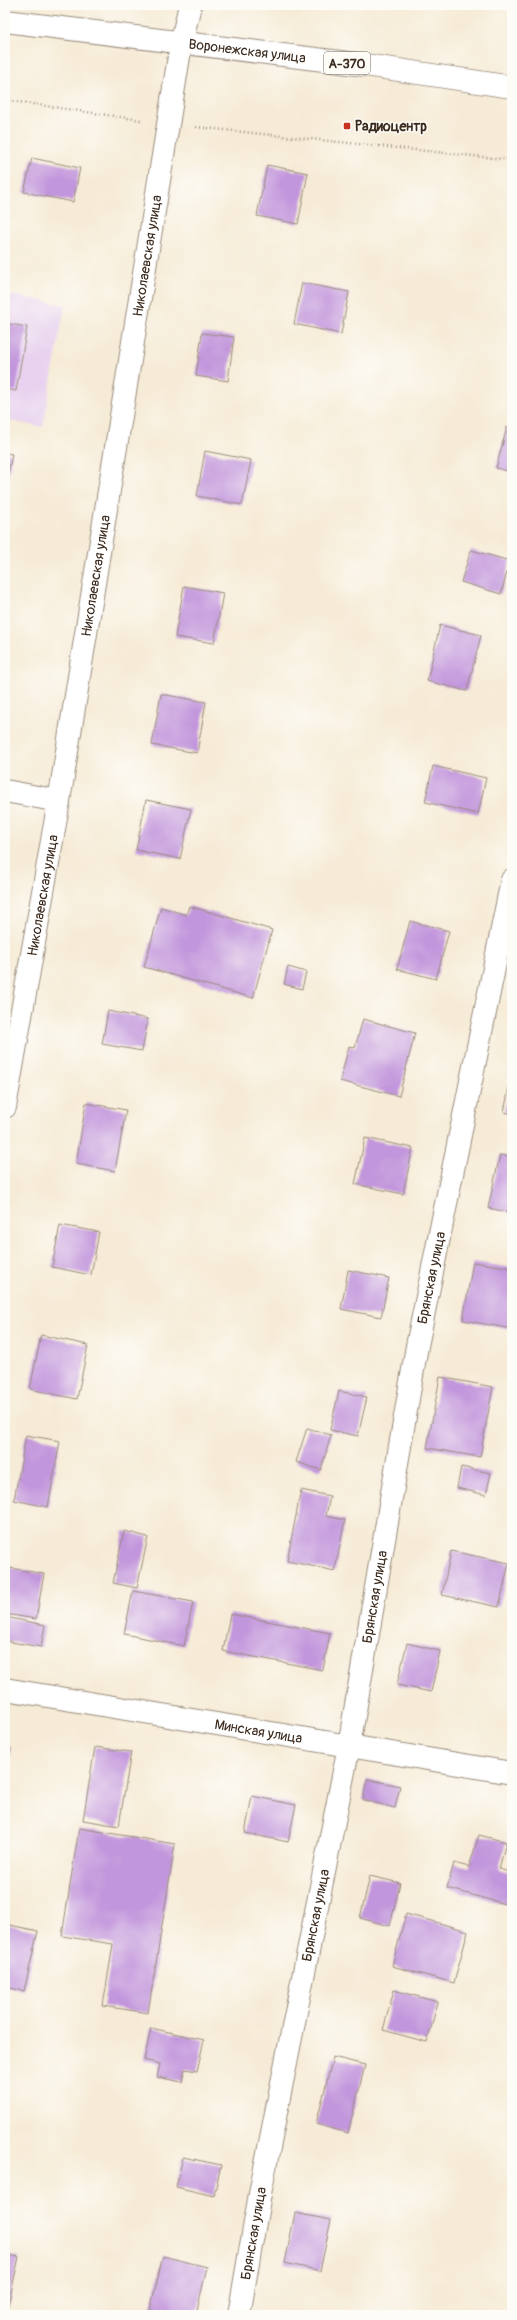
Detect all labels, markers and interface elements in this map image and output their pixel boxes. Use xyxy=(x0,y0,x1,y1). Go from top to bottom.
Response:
street label: Воронежская улица xyxy=(188,36,307,67)
road number: А-370 xyxy=(324,52,370,74)
place label: Радиоцентр xyxy=(355,118,427,135)
marker: Радиоцентр xyxy=(342,121,352,131)
street label: Николаевская улица xyxy=(129,194,166,318)
street label: Николаевская улица xyxy=(78,514,114,638)
street label: Николаевская улица xyxy=(24,833,62,957)
street label: Брянская улица xyxy=(414,1230,449,1326)
street label: Брянская улица xyxy=(359,1549,391,1645)
street label: Минская улица xyxy=(213,1716,304,1747)
street label: Брянская улица xyxy=(298,1868,333,1963)
street label: Брянская улица xyxy=(237,2186,270,2281)

